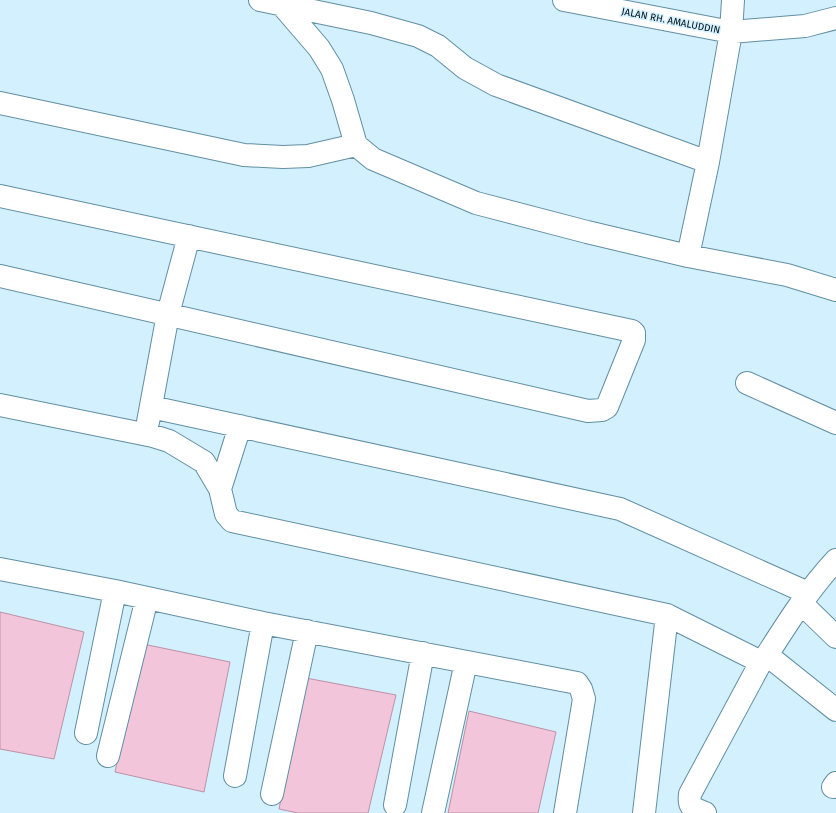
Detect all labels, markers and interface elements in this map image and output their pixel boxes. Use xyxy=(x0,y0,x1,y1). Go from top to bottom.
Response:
street label: JALAN RH. AMALUDDIN xyxy=(621,6,721,36)

